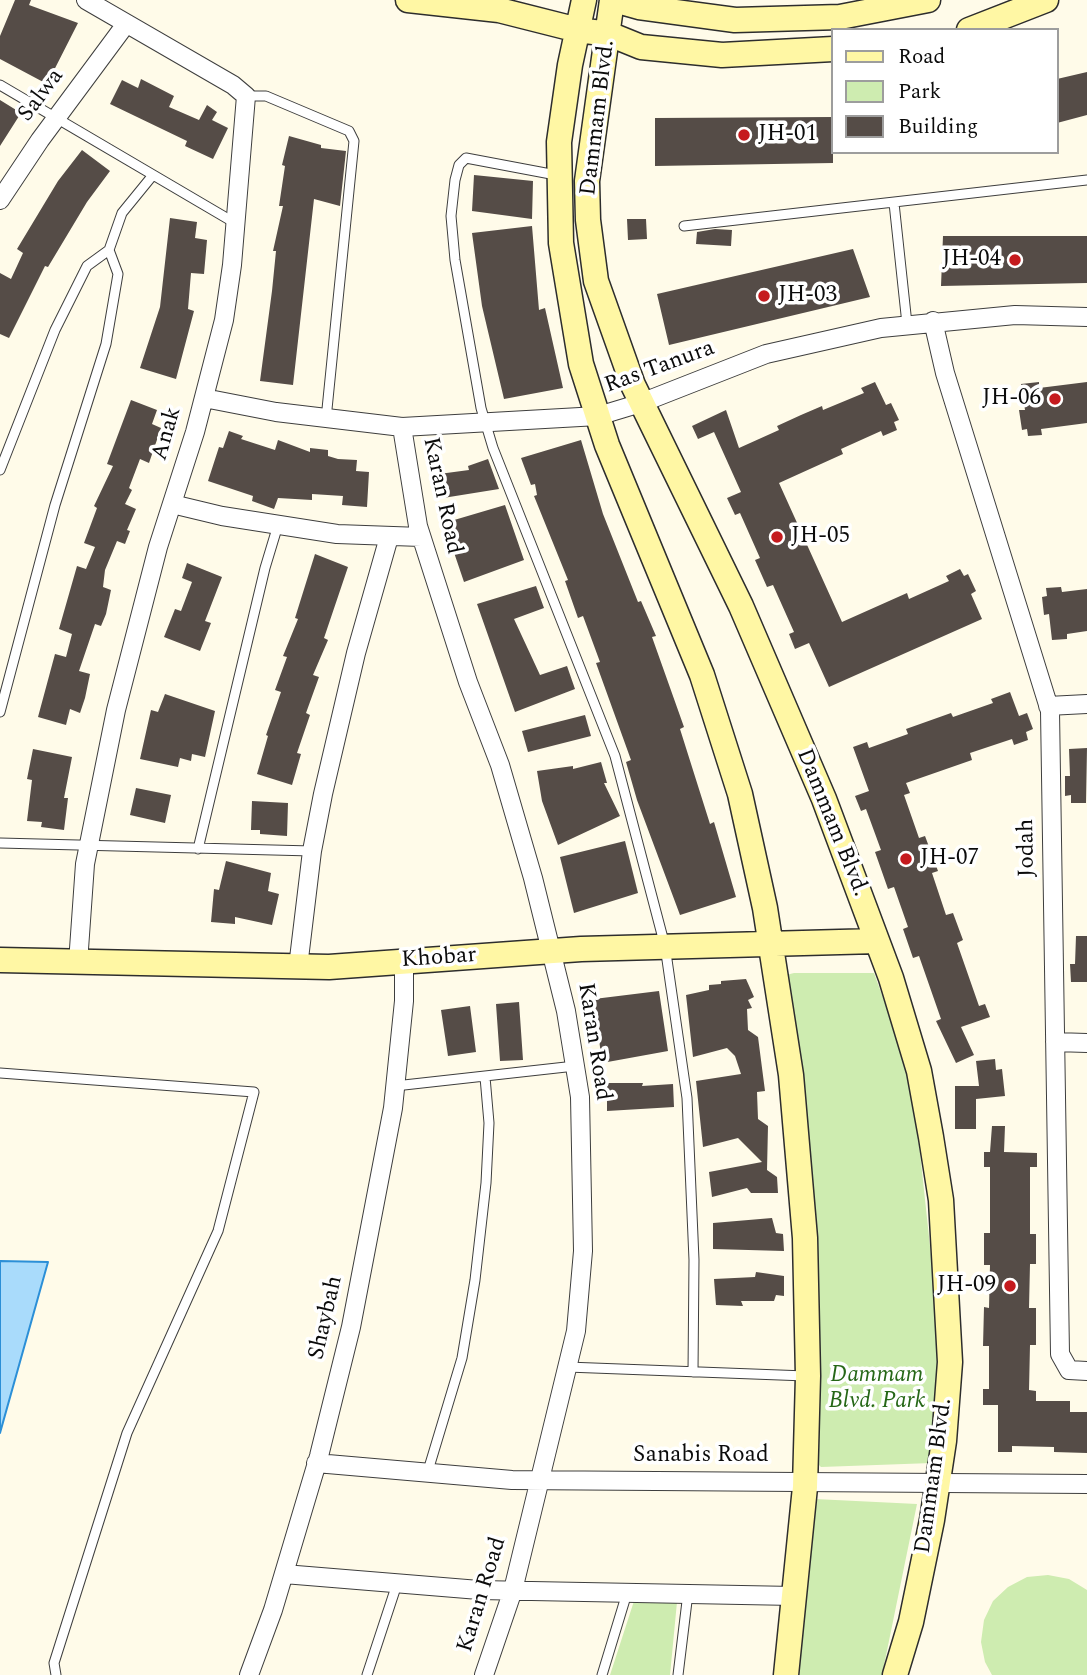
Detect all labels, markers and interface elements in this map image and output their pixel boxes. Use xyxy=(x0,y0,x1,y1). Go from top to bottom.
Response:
legend xyxy=(832,28,1059,154)
street label: Dammam Blvd. xyxy=(576,39,622,197)
text: Road xyxy=(898,41,945,73)
street label: Salwa xyxy=(13,64,71,128)
text: Park xyxy=(898,76,941,108)
text: Building xyxy=(898,111,978,143)
place label: JH-01 xyxy=(758,121,817,149)
marker: JH-01 xyxy=(736,127,752,143)
place label: JH-04 xyxy=(942,246,1001,274)
marker: JH-04 xyxy=(1007,252,1023,268)
place label: JH-03 xyxy=(778,282,837,310)
marker: JH-03 xyxy=(756,288,772,304)
street label: Ras Tanura xyxy=(601,335,719,401)
place label: JH-06 xyxy=(982,385,1041,413)
marker: JH-06 xyxy=(1047,391,1063,407)
street label: Anak xyxy=(147,404,189,464)
street label: Karan Road xyxy=(415,435,467,557)
place label: JH-05 xyxy=(791,523,850,551)
marker: JH-05 xyxy=(769,529,785,545)
street label: Dammam Blvd. xyxy=(789,745,873,901)
street label: Jodah xyxy=(1014,819,1042,877)
place label: JH-07 xyxy=(920,845,979,873)
marker: JH-07 xyxy=(898,851,914,867)
street label: Khobar xyxy=(401,943,477,975)
street label: Karan Road xyxy=(570,981,616,1103)
place label: JH-09 xyxy=(937,1272,996,1300)
street label: Shaybah xyxy=(304,1273,350,1363)
marker: JH-09 xyxy=(1002,1278,1018,1294)
park label: Dammam Blvd. Park xyxy=(829,1362,925,1416)
street label: Dammam Blvd. xyxy=(910,1397,960,1555)
street label: Sanabis Road xyxy=(633,1442,769,1470)
street label: Karan Road xyxy=(452,1534,514,1656)

